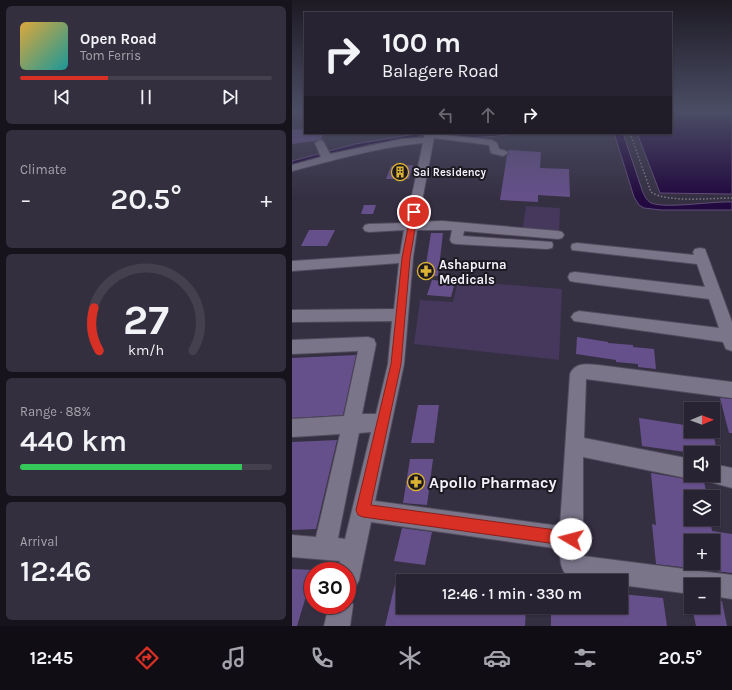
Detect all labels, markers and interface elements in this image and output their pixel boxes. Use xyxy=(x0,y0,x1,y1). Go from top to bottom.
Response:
text: 100 m xyxy=(382,26,461,59)
icon: right xyxy=(316,28,368,80)
text: Open Road xyxy=(80,30,157,48)
text: Tom Ferris xyxy=(80,48,141,63)
text: Balagere Road xyxy=(382,60,499,82)
icon: previous xyxy=(51,86,73,108)
icon: pause xyxy=(135,86,157,108)
icon: next xyxy=(219,86,241,108)
icon: left xyxy=(435,104,457,126)
icon: ahead xyxy=(477,104,499,126)
icon: right xyxy=(519,104,541,126)
text: Climate xyxy=(20,162,66,177)
building icon: Sai Residency xyxy=(390,162,410,182)
place label: Sai Residency xyxy=(413,166,486,179)
text: 20.5° xyxy=(110,181,182,217)
text: − xyxy=(20,187,32,213)
text: + xyxy=(260,187,272,213)
pin xyxy=(397,195,431,229)
icon: arrive xyxy=(403,201,425,223)
place label: Ashapurna Medicals xyxy=(439,257,507,287)
pharmacy icon: Ashapurna Medicals xyxy=(416,261,436,281)
text: 27 xyxy=(123,296,169,344)
text: km/h xyxy=(128,342,164,359)
north arrow xyxy=(684,402,720,438)
map controls xyxy=(684,402,720,614)
text: Range · 88% xyxy=(20,404,91,419)
text: 440 km xyxy=(20,423,127,459)
button: sound xyxy=(684,446,720,482)
pharmacy icon: Apollo Pharmacy xyxy=(406,472,426,492)
place label: Apollo Pharmacy xyxy=(429,473,557,492)
button: layers xyxy=(684,490,720,526)
position arrow xyxy=(550,518,592,560)
text: Arrival xyxy=(20,534,58,549)
button: + xyxy=(684,534,720,570)
text: 12:46 xyxy=(20,553,92,589)
speed limit sign: 30 xyxy=(304,562,356,614)
button: − xyxy=(684,578,720,614)
text: 12:46 · 1 min · 330 m xyxy=(442,585,582,603)
icon: directions xyxy=(133,644,161,672)
icon: music xyxy=(220,644,248,672)
icon: phone xyxy=(308,644,336,672)
icon: climate xyxy=(396,644,424,672)
icon: car xyxy=(483,644,511,672)
icon: filters xyxy=(571,644,599,672)
text: 12:45 xyxy=(30,647,73,669)
text: 20.5° xyxy=(659,647,702,669)

